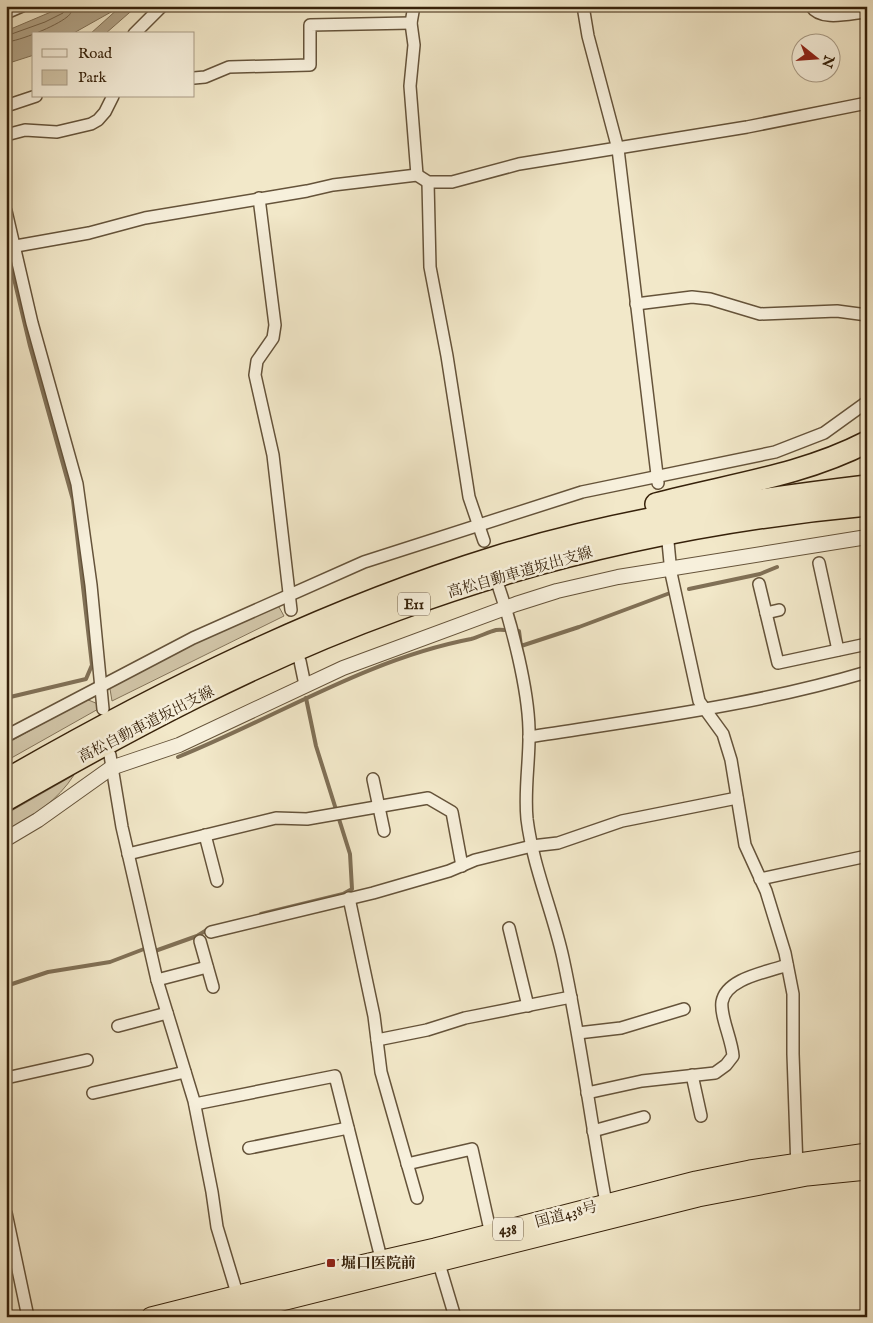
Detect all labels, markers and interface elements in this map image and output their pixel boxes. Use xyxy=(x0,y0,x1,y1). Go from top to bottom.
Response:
legend xyxy=(32,32,195,98)
north arrow xyxy=(790,32,840,82)
text: Road xyxy=(78,44,113,63)
text: N xyxy=(817,52,838,70)
text: Park xyxy=(78,68,108,87)
street label: 高松自動車道坂出支線 xyxy=(445,543,595,602)
road number: E11 xyxy=(398,592,430,616)
street label: 高松自動車道坂出支線 xyxy=(75,682,217,767)
street label: 国道438号 xyxy=(533,1197,599,1232)
road number: 438 xyxy=(493,1218,523,1240)
place label: 堀口医院前 xyxy=(341,1254,416,1273)
marker: 堀口医院前 xyxy=(325,1257,337,1269)

